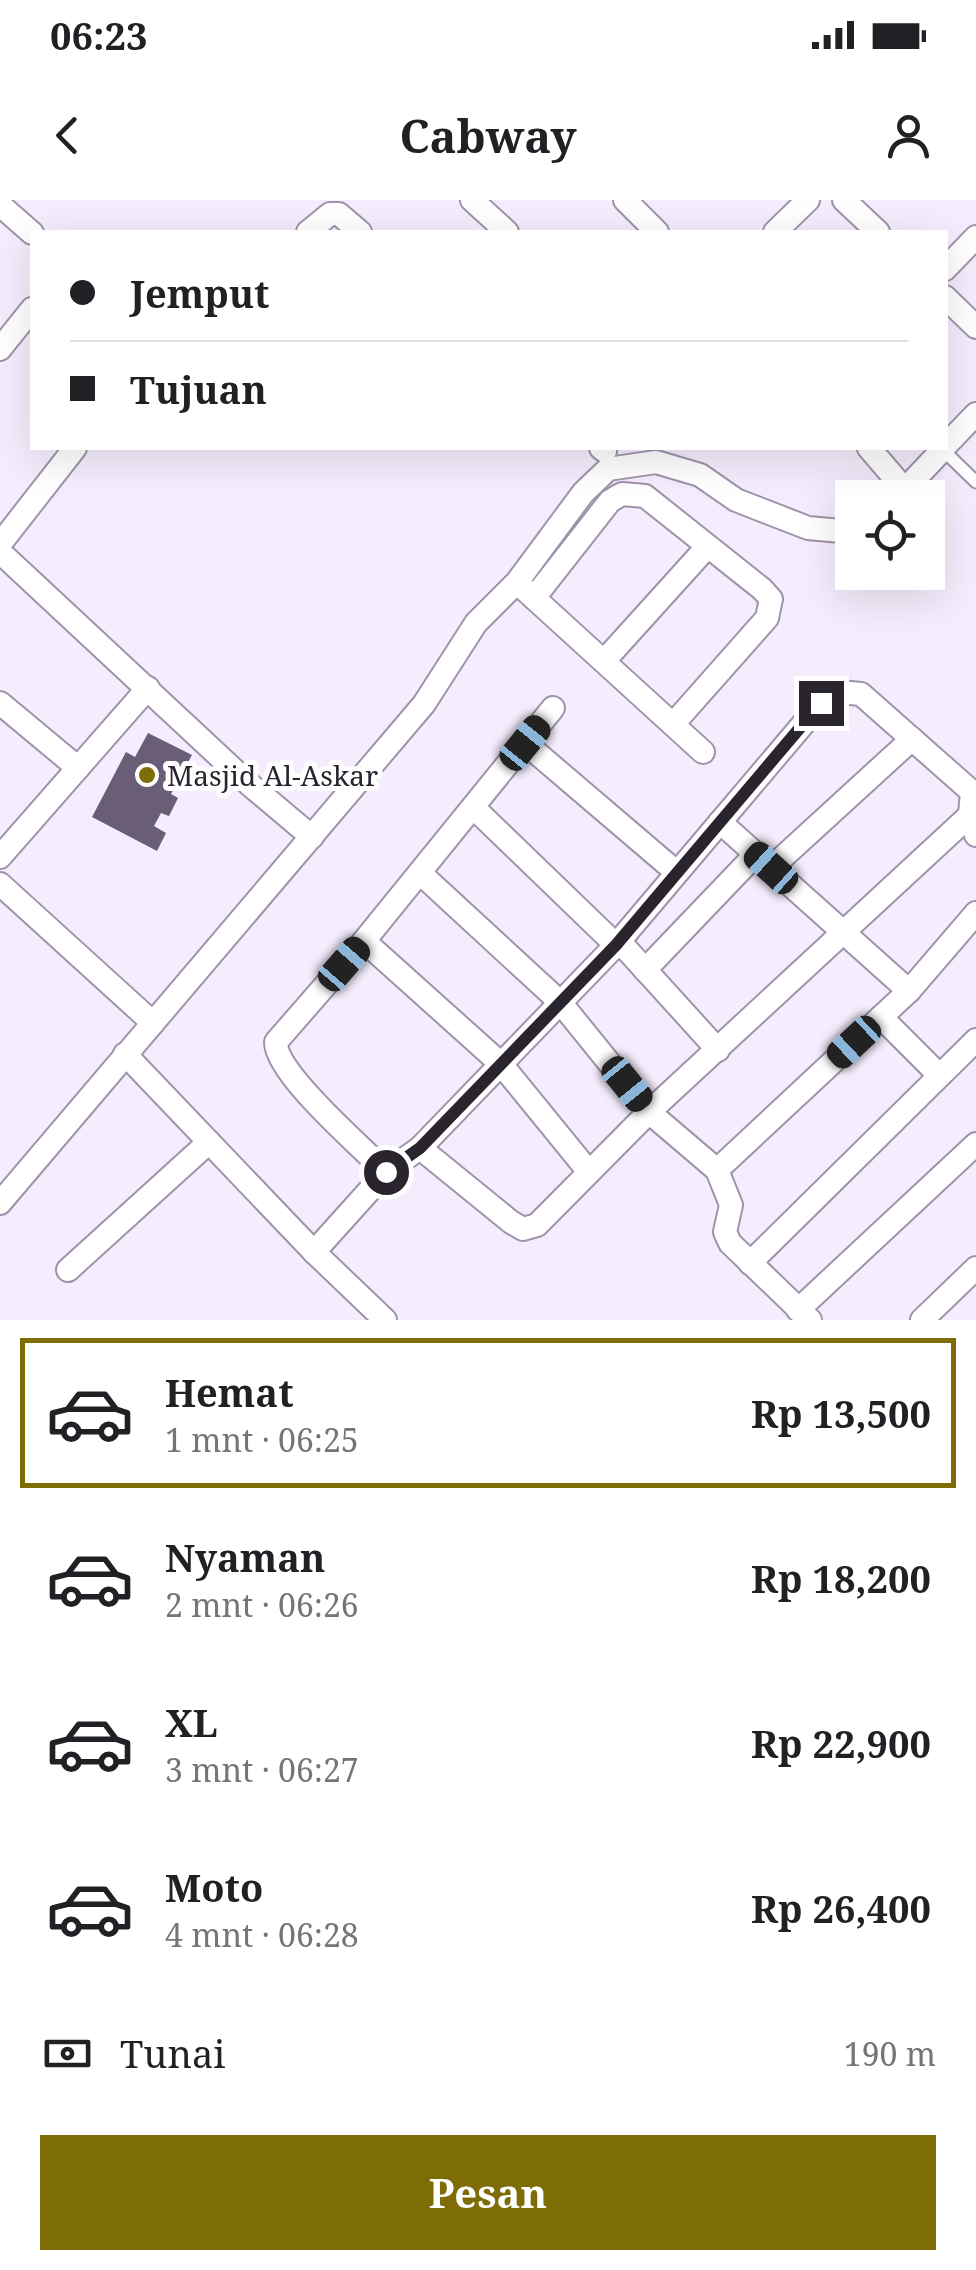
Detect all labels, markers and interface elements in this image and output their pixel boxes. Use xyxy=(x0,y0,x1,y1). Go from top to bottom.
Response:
text: 06:23 xyxy=(50,9,147,61)
text: Cabway xyxy=(400,105,577,166)
icon: back xyxy=(40,108,95,163)
icon: person xyxy=(881,108,936,163)
text: Jemput xyxy=(130,267,270,319)
text: Tujuan xyxy=(130,363,267,415)
map controls xyxy=(835,480,945,590)
button: locate xyxy=(835,480,945,590)
route end xyxy=(799,681,844,726)
car xyxy=(494,710,556,776)
place label: Masjid Al-Askar xyxy=(167,756,378,794)
marker: Masjid Al-Askar xyxy=(136,764,158,786)
car xyxy=(739,837,803,899)
car xyxy=(313,932,375,996)
car xyxy=(822,1011,886,1073)
car xyxy=(596,1051,658,1117)
route start xyxy=(364,1150,409,1195)
text: Hemat xyxy=(165,1366,294,1418)
icon: car xyxy=(45,1368,135,1458)
text: Rp 13,500 xyxy=(751,1387,931,1439)
text: 1 mnt · 06:25 xyxy=(165,1418,359,1461)
text: Nyaman xyxy=(165,1531,325,1583)
icon: car xyxy=(45,1533,135,1623)
text: Rp 18,200 xyxy=(751,1552,931,1604)
text: 2 mnt · 06:26 xyxy=(165,1583,359,1626)
text: XL xyxy=(165,1696,218,1748)
icon: car xyxy=(45,1698,135,1788)
text: Rp 22,900 xyxy=(751,1717,931,1769)
text: 3 mnt · 06:27 xyxy=(165,1748,359,1791)
text: Moto xyxy=(165,1861,263,1913)
icon: car xyxy=(45,1863,135,1953)
text: Rp 26,400 xyxy=(751,1882,931,1934)
text: 4 mnt · 06:28 xyxy=(165,1913,359,1956)
icon: cash xyxy=(40,2026,95,2081)
text: Tunai xyxy=(120,2027,226,2079)
text: 190 m xyxy=(844,2032,936,2075)
button: Pesan xyxy=(40,2135,936,2250)

